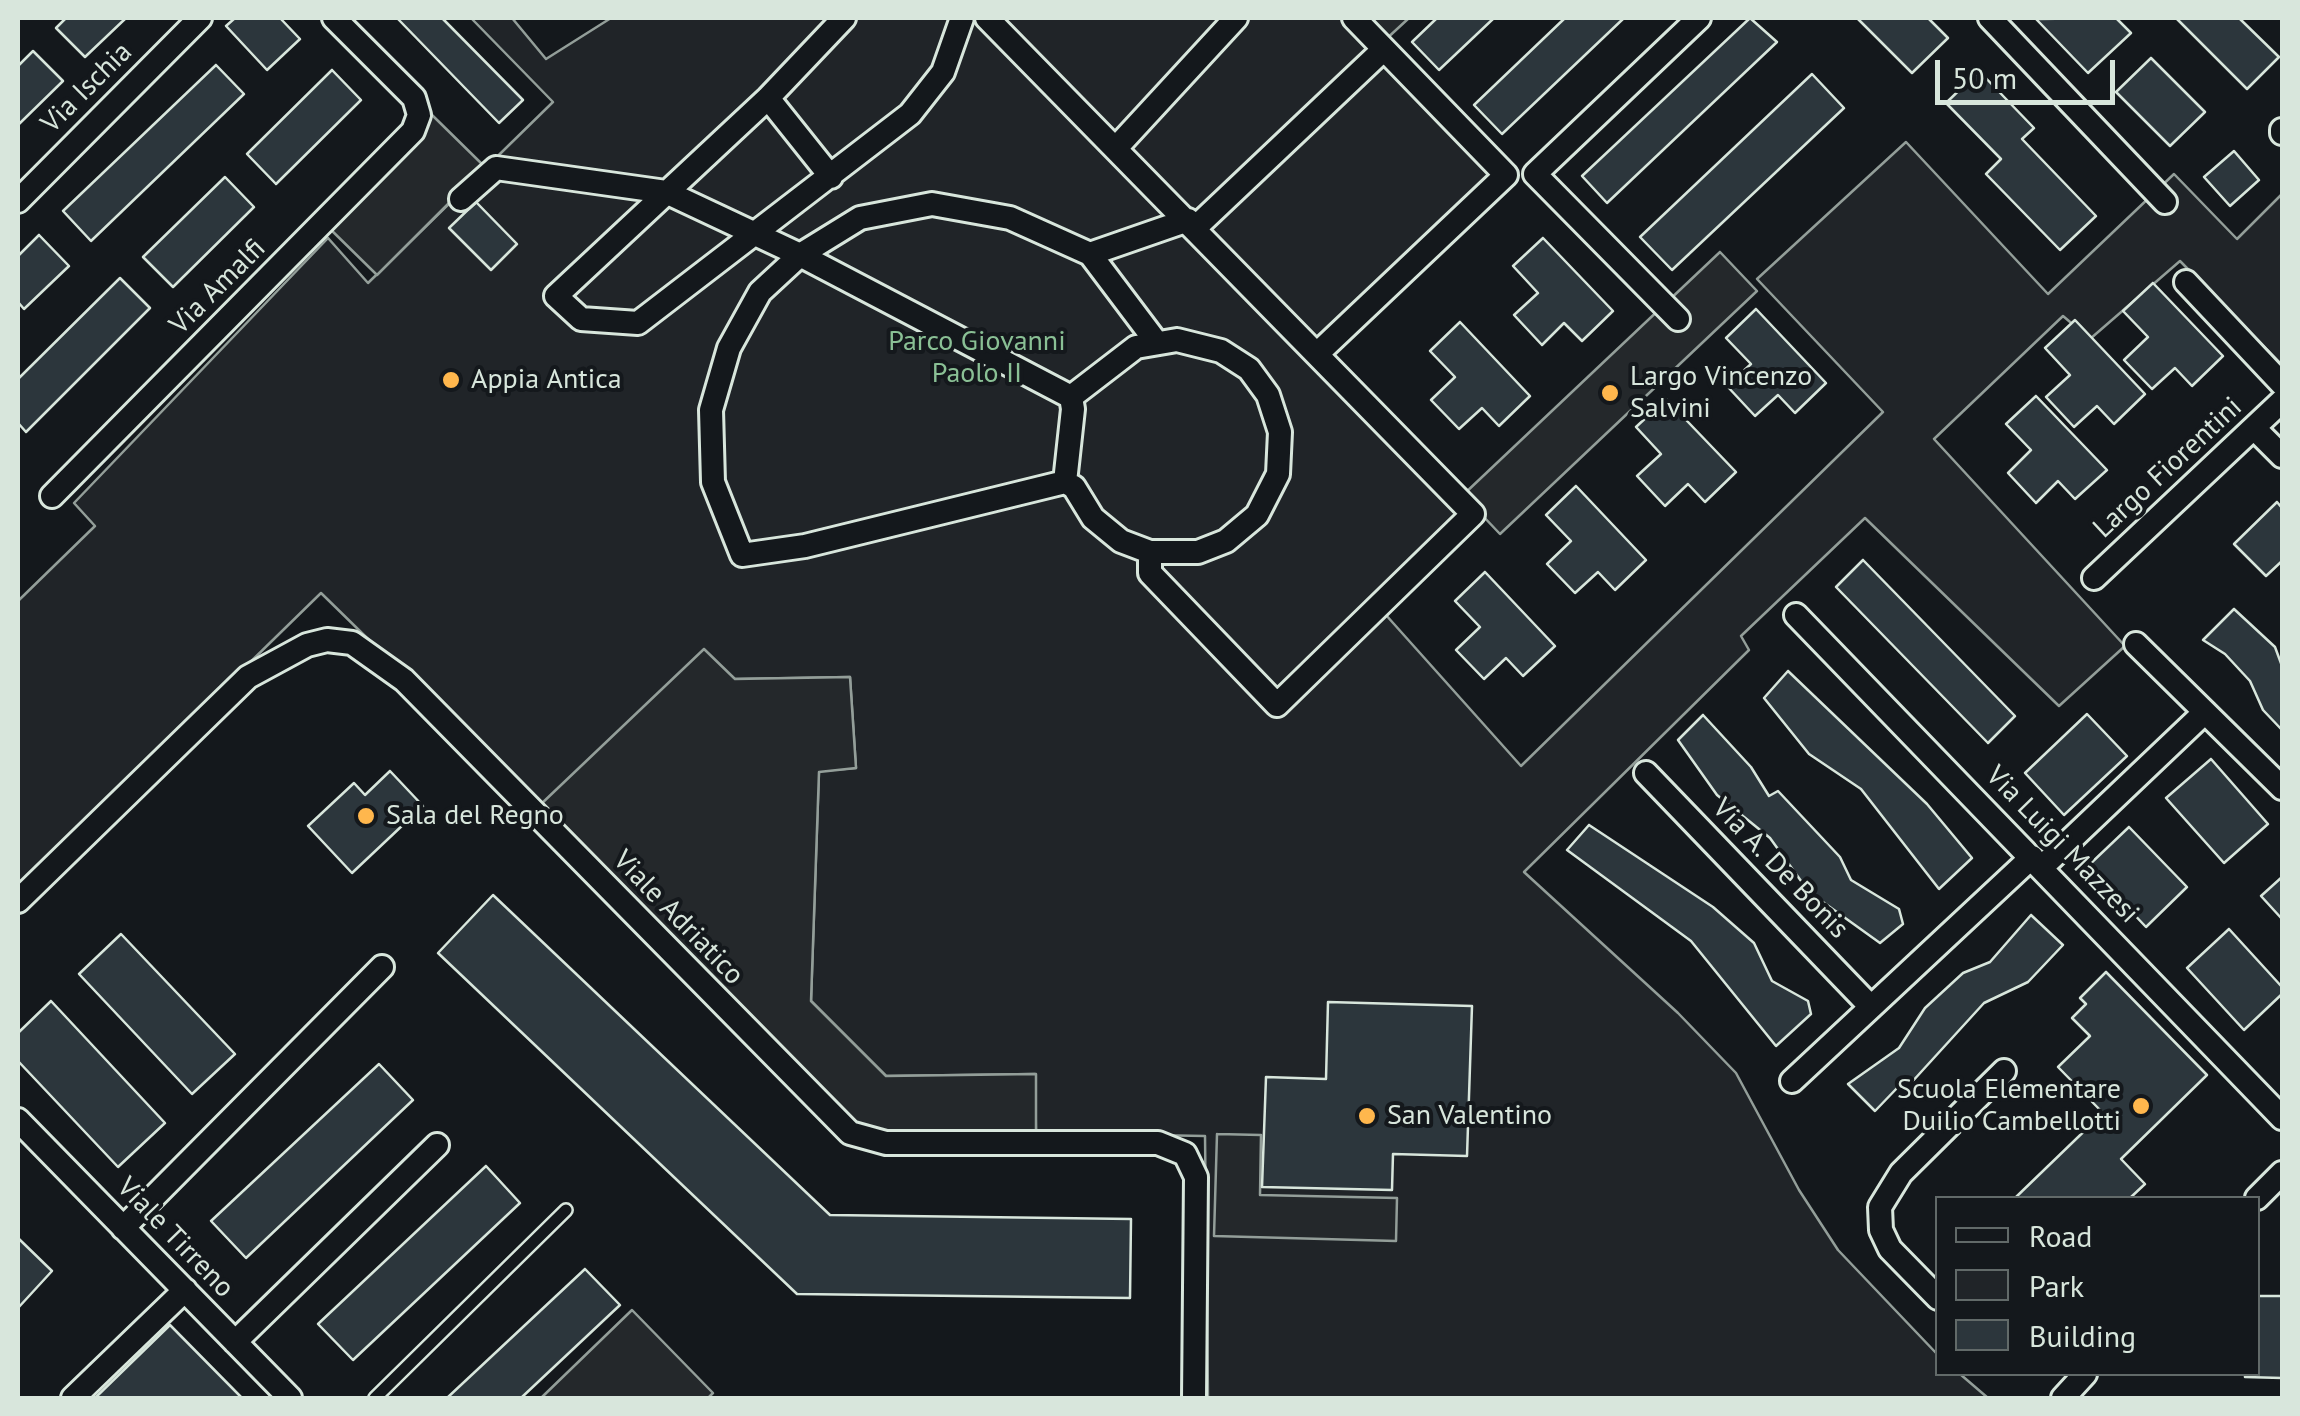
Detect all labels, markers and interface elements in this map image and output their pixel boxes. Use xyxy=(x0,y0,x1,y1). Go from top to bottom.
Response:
street label: Via Ischia xyxy=(35,36,139,140)
scale bar xyxy=(1940,40,2120,102)
text: 50 m xyxy=(1952,58,2017,97)
street label: Via Amalfi xyxy=(163,232,273,342)
park label: Parco Giovanni Paolo II xyxy=(888,325,1066,391)
place label: Largo Vincenzo Salvini xyxy=(1630,360,1812,426)
place label: Appia Antica xyxy=(471,363,622,397)
marker: Appia Antica xyxy=(440,369,462,391)
marker: Largo Vincenzo Salvini xyxy=(1599,382,1621,404)
street label: Largo Fiorentini xyxy=(2087,391,2249,545)
street label: Via Luigi Mazzesi xyxy=(1979,759,2145,931)
street label: Via A. De Bonis xyxy=(1705,792,1855,946)
place label: Sala del Regno xyxy=(386,799,564,833)
marker: Sala del Regno xyxy=(355,805,377,827)
street label: Viale Adriatico xyxy=(606,844,750,992)
place label: Scuola Elementare Duilio Cambellotti xyxy=(1897,1073,2121,1139)
marker: Scuola Elementare Duilio Cambellotti xyxy=(2130,1095,2152,1117)
place label: San Valentino xyxy=(1387,1099,1552,1133)
marker: San Valentino xyxy=(1356,1105,1378,1127)
street label: Viale Tirreno xyxy=(109,1171,241,1305)
legend xyxy=(1935,1196,2260,1376)
text: Road xyxy=(2029,1216,2093,1255)
text: Park xyxy=(2029,1266,2084,1305)
text: Building xyxy=(2029,1316,2136,1355)

